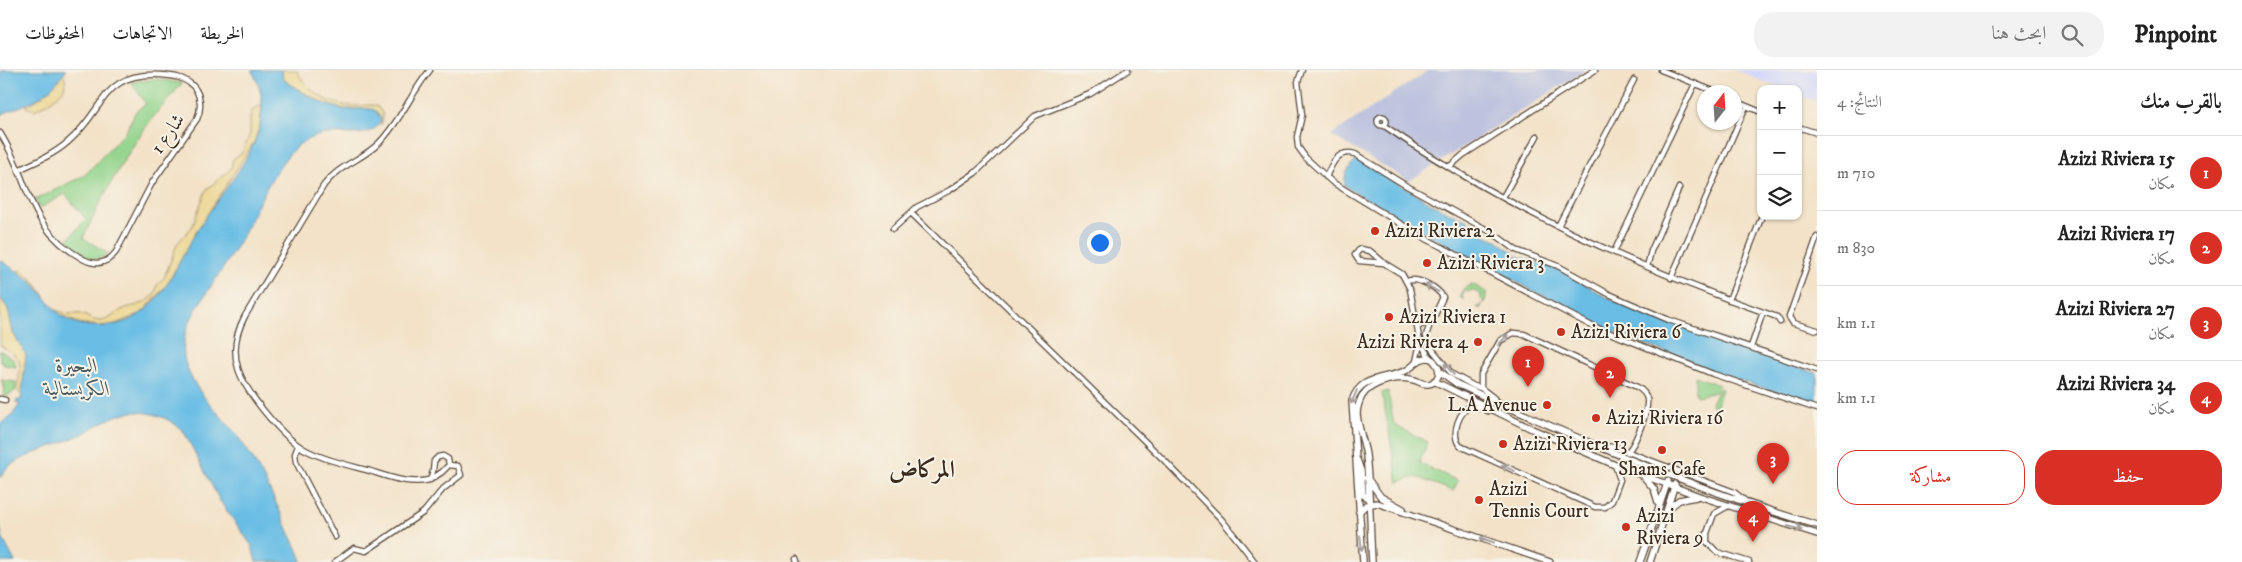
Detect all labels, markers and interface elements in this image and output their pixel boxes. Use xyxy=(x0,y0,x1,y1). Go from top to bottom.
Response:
search box xyxy=(1754,12,2104,57)
text: Pinpoint xyxy=(2134,20,2217,50)
icon: search xyxy=(2058,21,2086,49)
text: ابحث هنا xyxy=(1992,22,2046,45)
text: المحفوظات xyxy=(25,23,84,45)
text: الاتجاهات xyxy=(112,23,172,45)
text: الخريطة xyxy=(200,23,244,45)
north arrow xyxy=(1697,85,1742,130)
map controls xyxy=(1757,85,1802,220)
button: + xyxy=(1757,85,1802,130)
text: بالقرب منك xyxy=(2140,89,2222,115)
text: النتائج: 4 xyxy=(1837,92,1882,112)
street label: شارع 1 xyxy=(146,109,193,160)
button: − xyxy=(1757,130,1802,175)
text: Azizi Riviera 15 xyxy=(2058,148,2175,171)
text: 710 m xyxy=(1837,163,1875,183)
text: 1 xyxy=(2203,163,2209,183)
text: مكان xyxy=(2148,174,2175,194)
button: layers xyxy=(1757,175,1802,220)
place label: Azizi Riviera 2 xyxy=(1385,220,1495,243)
text: Azizi Riviera 17 xyxy=(2058,223,2175,246)
marker: Azizi Riviera 2 xyxy=(1369,225,1381,237)
your location xyxy=(1087,230,1113,256)
text: 830 m xyxy=(1837,238,1875,258)
text: 2 xyxy=(2202,238,2210,258)
text: مكان xyxy=(2148,249,2175,269)
place label: Azizi Riviera 3 xyxy=(1437,252,1544,275)
marker: Azizi Riviera 3 xyxy=(1421,257,1433,269)
one-way arrow xyxy=(1426,283,1440,293)
text: Azizi Riviera 27 xyxy=(2056,298,2175,321)
place label: Azizi Riviera 1 xyxy=(1399,306,1506,329)
marker: Azizi Riviera 1 xyxy=(1383,311,1395,323)
text: 1.1 km xyxy=(1837,313,1876,333)
text: 3 xyxy=(2203,313,2209,333)
place label: Azizi Riviera 6 xyxy=(1571,321,1682,344)
text: مكان xyxy=(2148,324,2175,344)
marker: Azizi Riviera 6 xyxy=(1555,326,1567,338)
place label: Azizi Riviera 4 xyxy=(1357,331,1469,354)
one-way arrow xyxy=(1497,334,1509,346)
marker: Azizi Riviera 4 xyxy=(1472,336,1484,348)
pin: 1 xyxy=(1512,346,1544,387)
water label: البحيرة الكريستالية xyxy=(42,354,110,402)
pin: 2 xyxy=(1594,357,1626,398)
one-way arrow xyxy=(1444,363,1455,376)
text: Azizi Riviera 34 xyxy=(2057,373,2175,396)
text: 1.1 km xyxy=(1837,388,1876,408)
text: 4 xyxy=(2201,388,2211,408)
one-way arrow xyxy=(1349,389,1359,404)
place label: L.A Avenue xyxy=(1448,394,1537,417)
marker: L.A Avenue xyxy=(1541,399,1553,411)
text: مكان xyxy=(2148,399,2175,419)
place label: Azizi Riviera 16 xyxy=(1606,407,1724,430)
marker: Azizi Riviera 16 xyxy=(1590,412,1602,424)
place label: Azizi Riviera 13 xyxy=(1513,433,1627,456)
marker: Azizi Riviera 13 xyxy=(1497,438,1509,450)
pin: 3 xyxy=(1757,443,1789,484)
marker: Shams Cafe xyxy=(1656,444,1668,456)
button: مشاركة xyxy=(1837,450,2025,505)
button: حفظ xyxy=(2035,450,2222,505)
district label: المركاض xyxy=(889,455,955,485)
place label: Shams Cafe xyxy=(1618,458,1706,481)
one-way arrow xyxy=(1501,463,1516,473)
place label: Azizi Tennis Court xyxy=(1489,478,1589,523)
marker: Azizi Tennis Court xyxy=(1473,494,1485,506)
pin: 4 xyxy=(1737,501,1769,542)
place label: Azizi Riviera 9 xyxy=(1636,505,1703,550)
marker: Azizi Riviera 9 xyxy=(1620,521,1632,533)
one-way arrow xyxy=(1787,523,1803,533)
one-way arrow xyxy=(1357,534,1366,550)
one-way arrow xyxy=(1479,535,1495,545)

